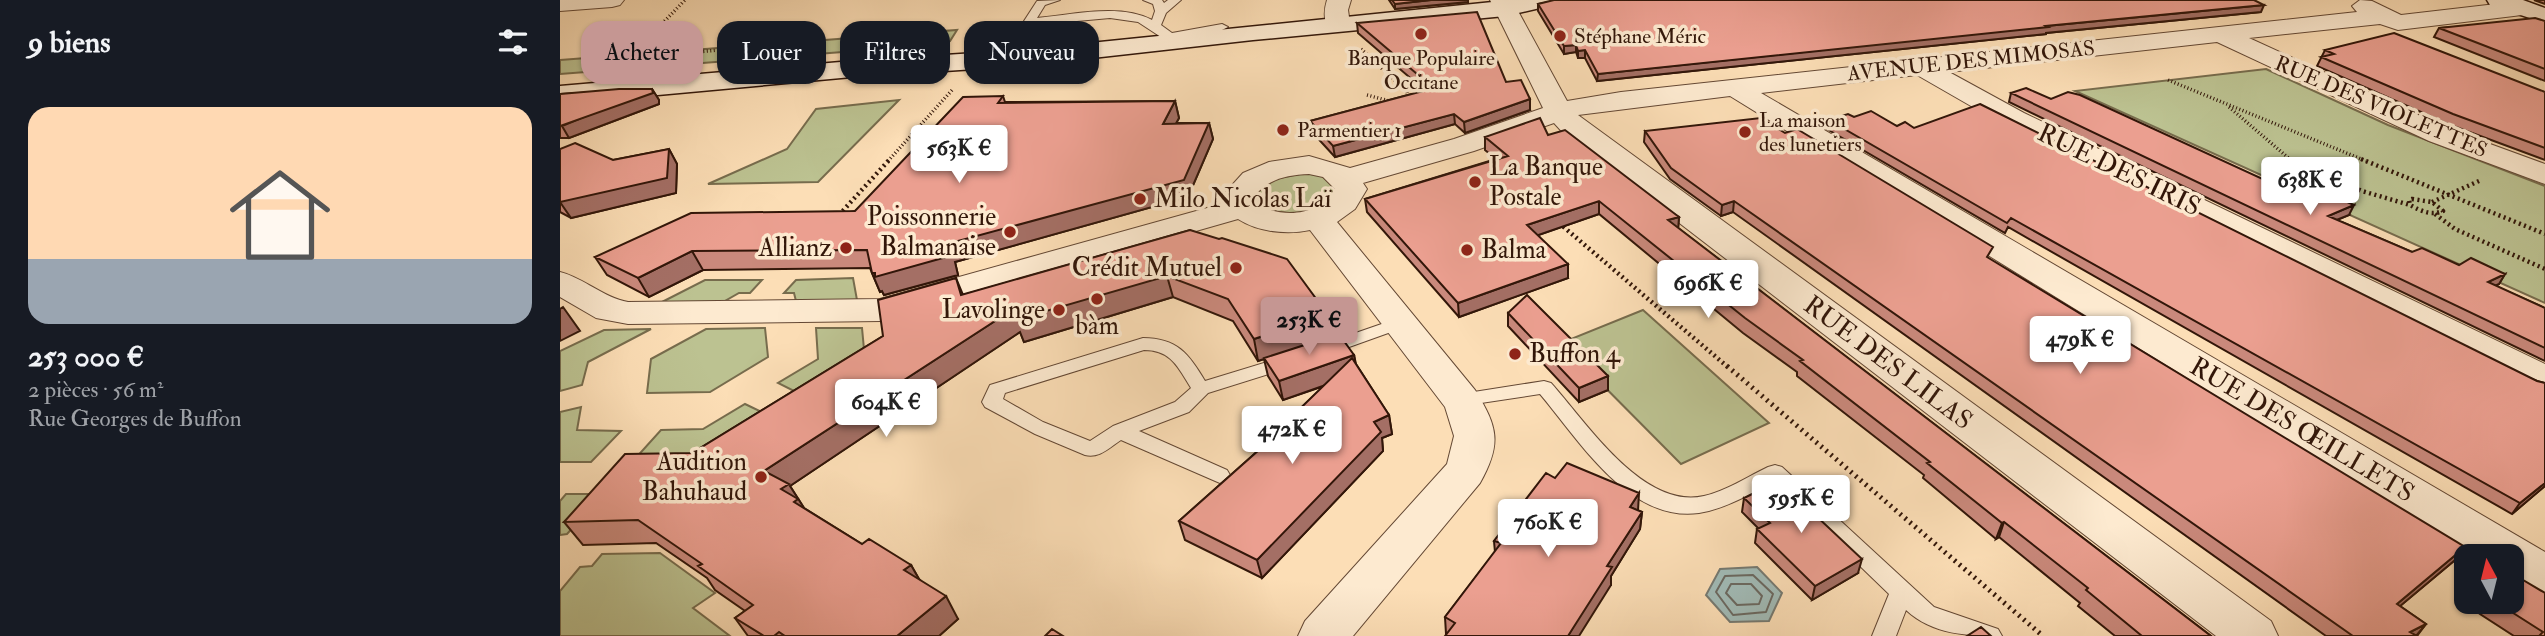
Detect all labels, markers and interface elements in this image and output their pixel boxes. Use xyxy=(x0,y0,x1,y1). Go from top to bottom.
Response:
chip: Acheter xyxy=(581,21,703,84)
chip: Louer xyxy=(717,21,826,84)
chip: Filtres xyxy=(840,21,950,84)
chip: Nouveau xyxy=(964,21,1099,84)
icon: filters xyxy=(494,23,532,61)
place label: Stéphane Méric xyxy=(1574,23,1706,50)
text: 9 biens xyxy=(28,24,110,61)
marker: Banque Populaire Occitane xyxy=(1413,26,1429,42)
marker: Stéphane Méric xyxy=(1552,28,1568,44)
street label: AVENUE DES MIMOSAS xyxy=(1845,35,2096,88)
place label: Banque Populaire Occitane xyxy=(1347,45,1495,96)
street label: RUE DES VIOLETTES xyxy=(2271,50,2491,164)
place label: La maison des lunetiers xyxy=(1759,107,1862,158)
place label: Parmentier 1 xyxy=(1297,117,1402,144)
street label: RUE DES IRIS xyxy=(2032,117,2206,223)
marker: Parmentier 1 xyxy=(1275,122,1291,138)
marker: La maison des lunetiers xyxy=(1737,124,1753,140)
pin: 563K € xyxy=(902,125,1016,185)
text: 563K € xyxy=(927,133,991,162)
place label: La Banque Postale xyxy=(1489,151,1603,213)
icon: home xyxy=(217,152,343,278)
pin: 638K € xyxy=(2253,158,2367,217)
text: 638K € xyxy=(2277,165,2343,194)
marker: La Banque Postale xyxy=(1467,174,1483,190)
place label: Milo Nicolas Laï xyxy=(1154,183,1333,215)
marker: Milo Nicolas Laï xyxy=(1132,191,1148,207)
place label: Poissonnerie Balmanaise xyxy=(867,201,996,263)
marker: Poissonnerie Balmanaise xyxy=(1002,224,1018,240)
place label: Allianz xyxy=(758,232,832,264)
place label: Balma xyxy=(1481,234,1547,266)
marker: Allianz xyxy=(838,240,854,256)
marker: Balma xyxy=(1459,242,1475,258)
place label: Crédit Mutuel xyxy=(1072,252,1222,284)
marker: Crédit Mutuel xyxy=(1228,260,1244,276)
pin: 696K € xyxy=(1651,260,1765,320)
text: 696K € xyxy=(1673,268,1743,297)
street label: RUE DES LILAS xyxy=(1797,289,1979,437)
marker: bàm xyxy=(1089,291,1105,307)
place label: Lavolinge xyxy=(942,294,1045,326)
pin: 253K € xyxy=(1252,298,1366,357)
marker: Lavolinge xyxy=(1051,302,1067,318)
text: 253K € xyxy=(1277,305,1341,334)
place label: bàm xyxy=(1075,310,1119,342)
pin: 479K € xyxy=(2023,316,2137,376)
text: 479K € xyxy=(2046,324,2114,353)
text: 253 000 € xyxy=(28,338,144,375)
place label: Buffon 4 xyxy=(1529,338,1621,370)
marker: Buffon 4 xyxy=(1507,346,1523,362)
street label: RUE DES ŒILLETS xyxy=(2184,350,2420,510)
text: 2 pièces · 56 m² xyxy=(28,375,163,404)
pin: 604K € xyxy=(829,380,943,439)
text: 604K € xyxy=(851,387,921,416)
text: Rue Georges de Buffon xyxy=(28,404,242,433)
pin: 472K € xyxy=(1235,406,1349,466)
text: 472K € xyxy=(1258,414,1326,443)
place label: Audition Bahuhaud xyxy=(642,446,747,508)
marker: Audition Bahuhaud xyxy=(753,469,769,485)
pin: 595K € xyxy=(1744,476,1858,535)
text: 595K € xyxy=(1768,483,1834,512)
pin: 760K € xyxy=(1491,500,1605,559)
text: 760K € xyxy=(1514,507,1582,536)
north arrow xyxy=(2454,544,2524,614)
map controls xyxy=(2454,544,2524,614)

